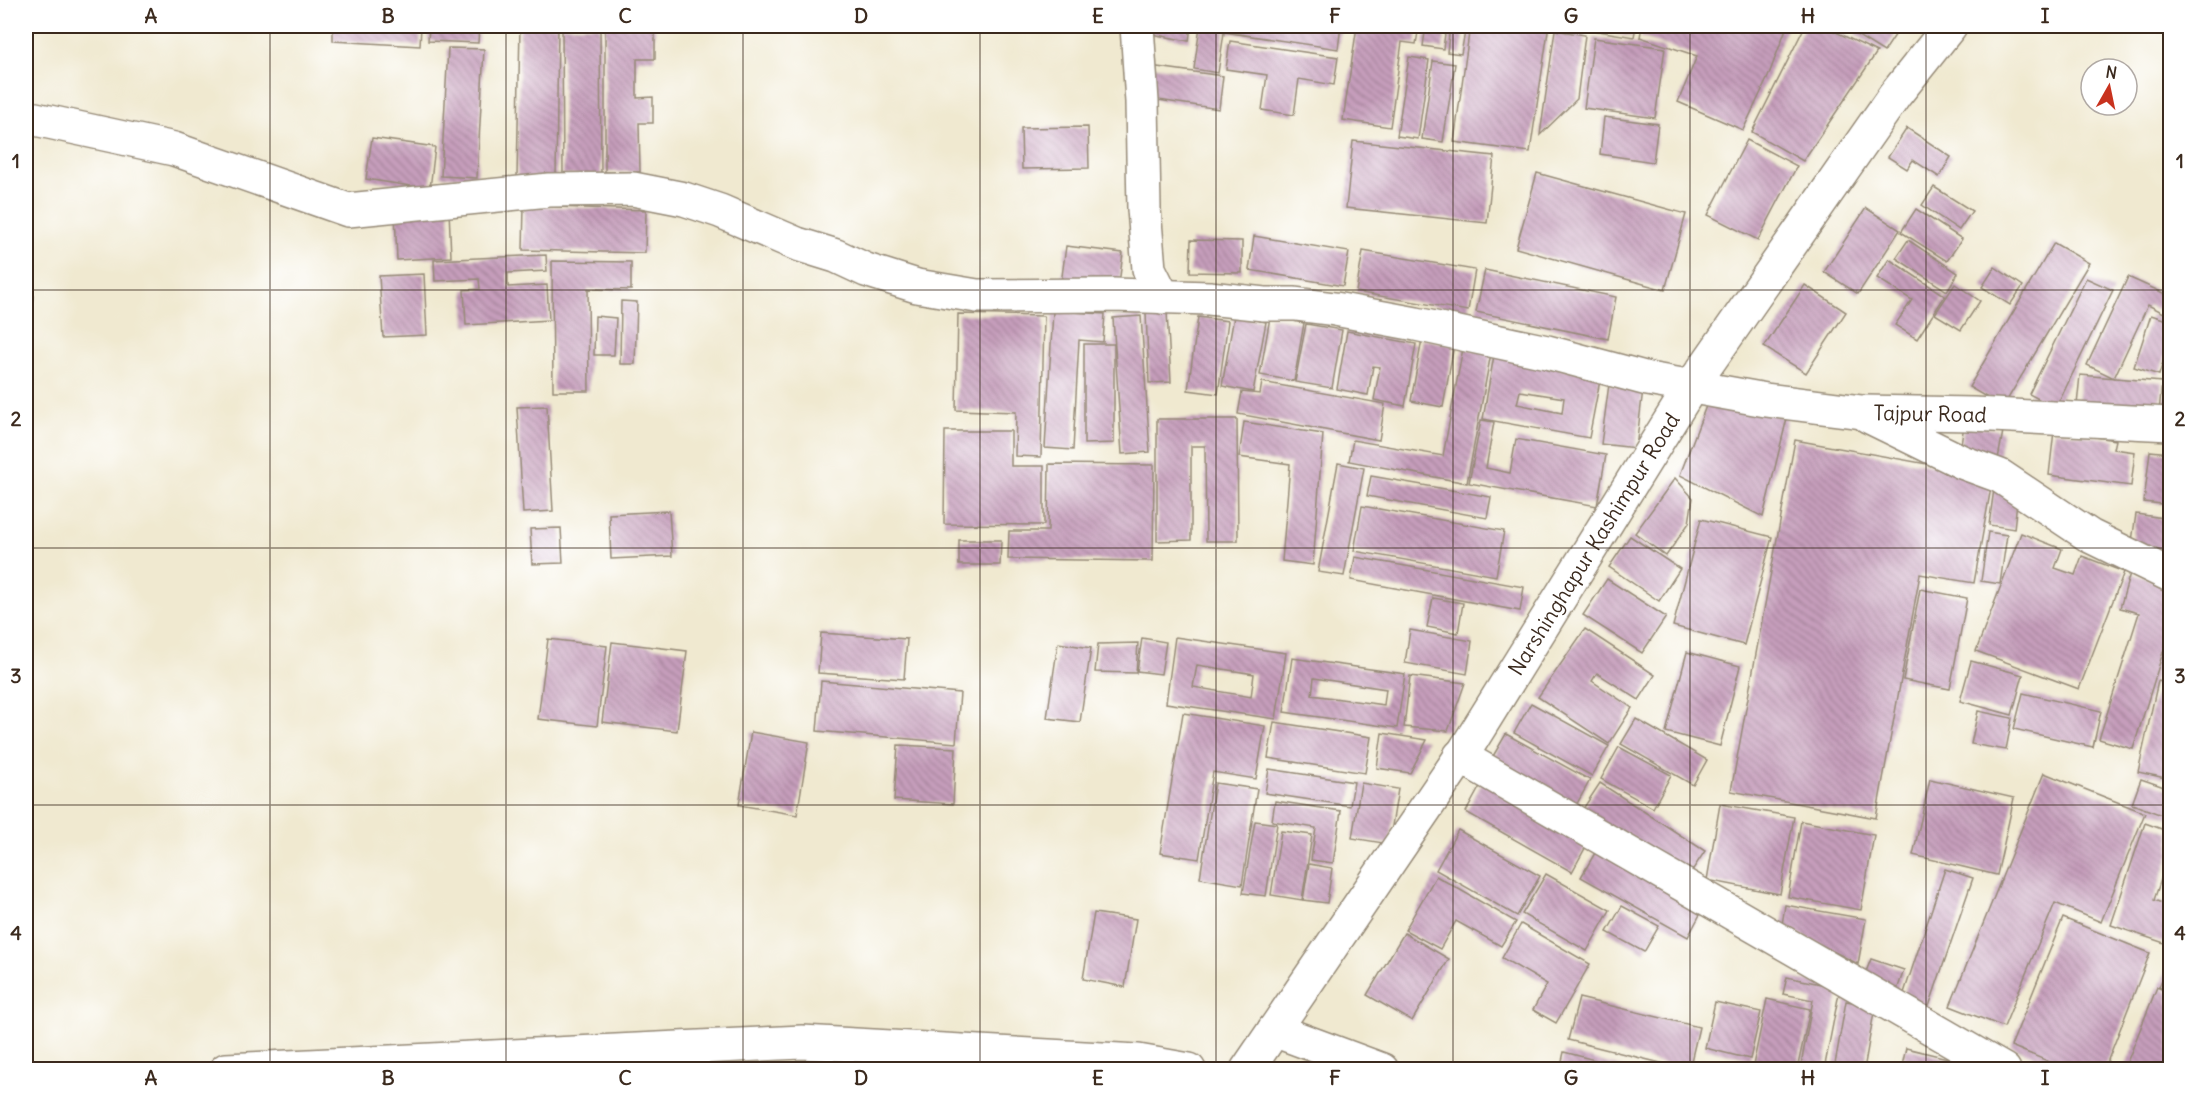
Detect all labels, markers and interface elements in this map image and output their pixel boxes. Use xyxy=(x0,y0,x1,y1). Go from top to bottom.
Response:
text: A xyxy=(145,3,158,28)
text: B xyxy=(381,3,395,28)
text: C xyxy=(618,3,632,28)
text: D xyxy=(854,3,868,28)
text: E xyxy=(1092,3,1104,28)
text: F xyxy=(1329,3,1341,28)
text: G xyxy=(1564,3,1578,28)
text: H xyxy=(1801,3,1815,28)
text: I xyxy=(2041,3,2050,28)
north arrow xyxy=(2079,57,2139,117)
text: N xyxy=(2104,61,2118,83)
text: 1 xyxy=(12,148,20,173)
text: 1 xyxy=(2176,148,2184,173)
street label: Tajpur Road xyxy=(1873,399,1988,428)
text: 2 xyxy=(11,406,22,431)
text: 2 xyxy=(2175,406,2186,431)
street label: Narshinghapur Kashimpur Road xyxy=(1502,408,1685,680)
text: 3 xyxy=(10,663,22,688)
text: 3 xyxy=(2174,663,2186,688)
text: 4 xyxy=(10,920,22,945)
text: 4 xyxy=(2174,920,2186,945)
text: A xyxy=(145,1065,158,1090)
text: B xyxy=(381,1065,395,1090)
text: C xyxy=(618,1065,632,1090)
text: D xyxy=(854,1065,868,1090)
text: E xyxy=(1092,1065,1104,1090)
text: F xyxy=(1329,1065,1341,1090)
text: G xyxy=(1564,1065,1578,1090)
text: H xyxy=(1801,1065,1815,1090)
text: I xyxy=(2041,1065,2050,1090)

